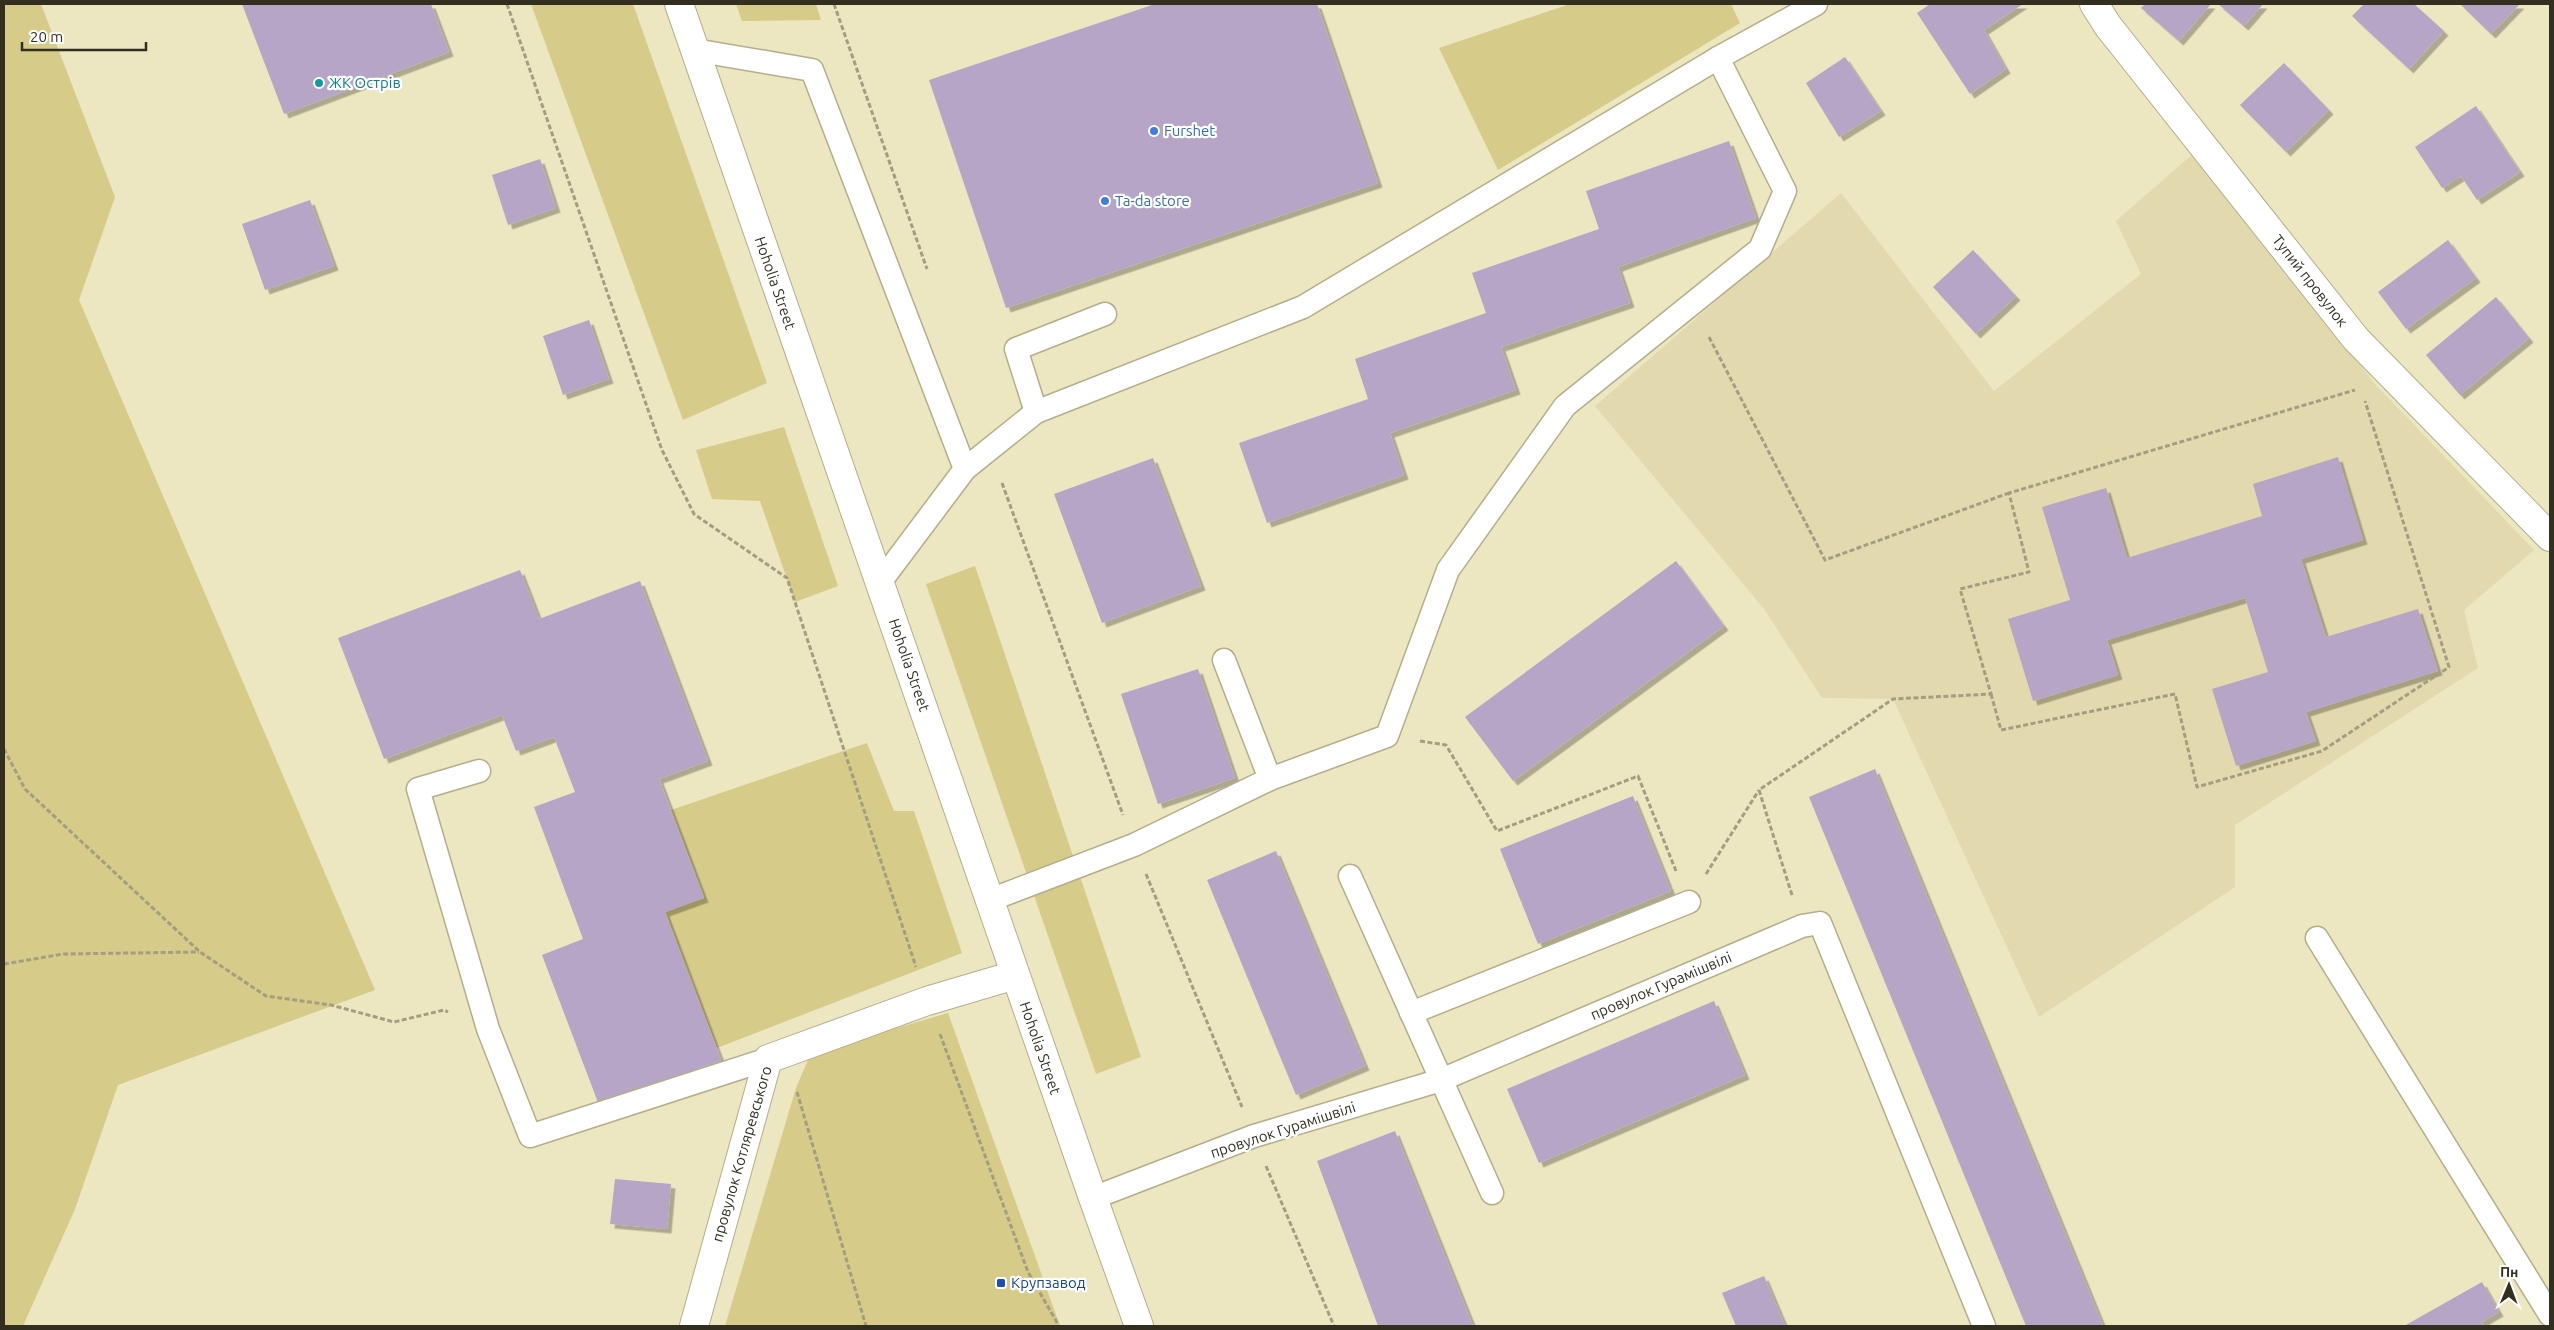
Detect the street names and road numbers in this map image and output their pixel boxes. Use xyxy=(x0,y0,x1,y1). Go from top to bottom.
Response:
street label: Тупий провулок xyxy=(2269,231,2352,330)
street label: Hoholia Street xyxy=(752,234,799,332)
street label: Hoholia Street xyxy=(886,616,933,714)
street label: провулок Гурамішвілі xyxy=(1588,948,1734,1023)
street label: Hoholia Street xyxy=(1017,999,1064,1097)
street label: провулок Котляревського xyxy=(708,1064,775,1244)
street label: провулок Гурамішвілі xyxy=(1208,1098,1358,1161)

